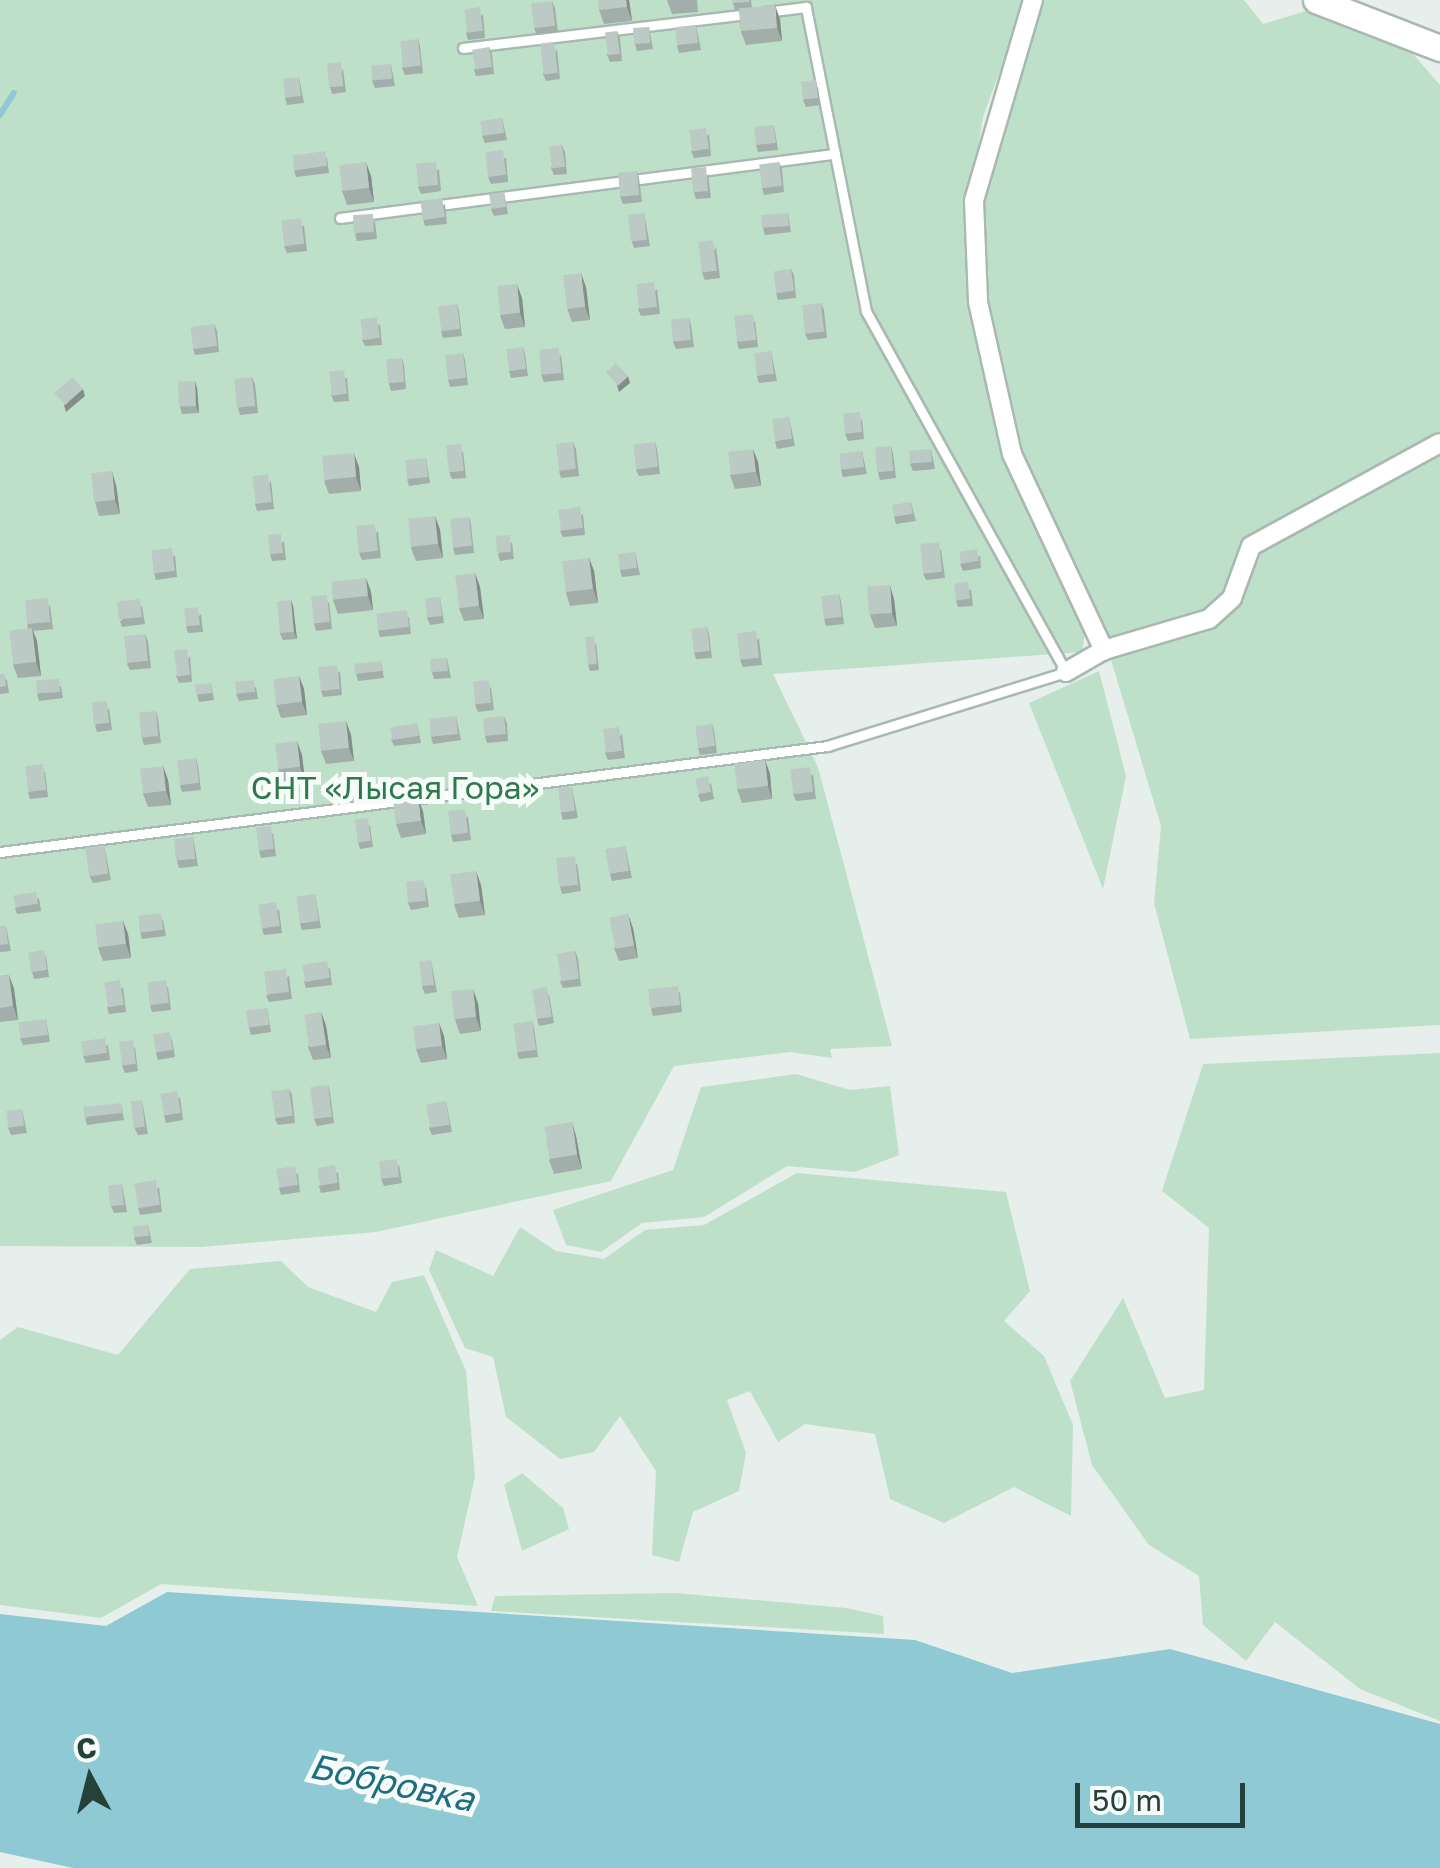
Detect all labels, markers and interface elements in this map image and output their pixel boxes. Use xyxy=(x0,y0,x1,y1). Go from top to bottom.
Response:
park label: СНТ «Лысая Гора» xyxy=(251,768,539,806)
north arrow xyxy=(40,1728,140,1828)
text: С xyxy=(74,1730,98,1765)
water label: Бобровка xyxy=(306,1744,478,1820)
scale bar xyxy=(1080,1763,1250,1825)
text: 50 m xyxy=(1092,1782,1162,1818)

